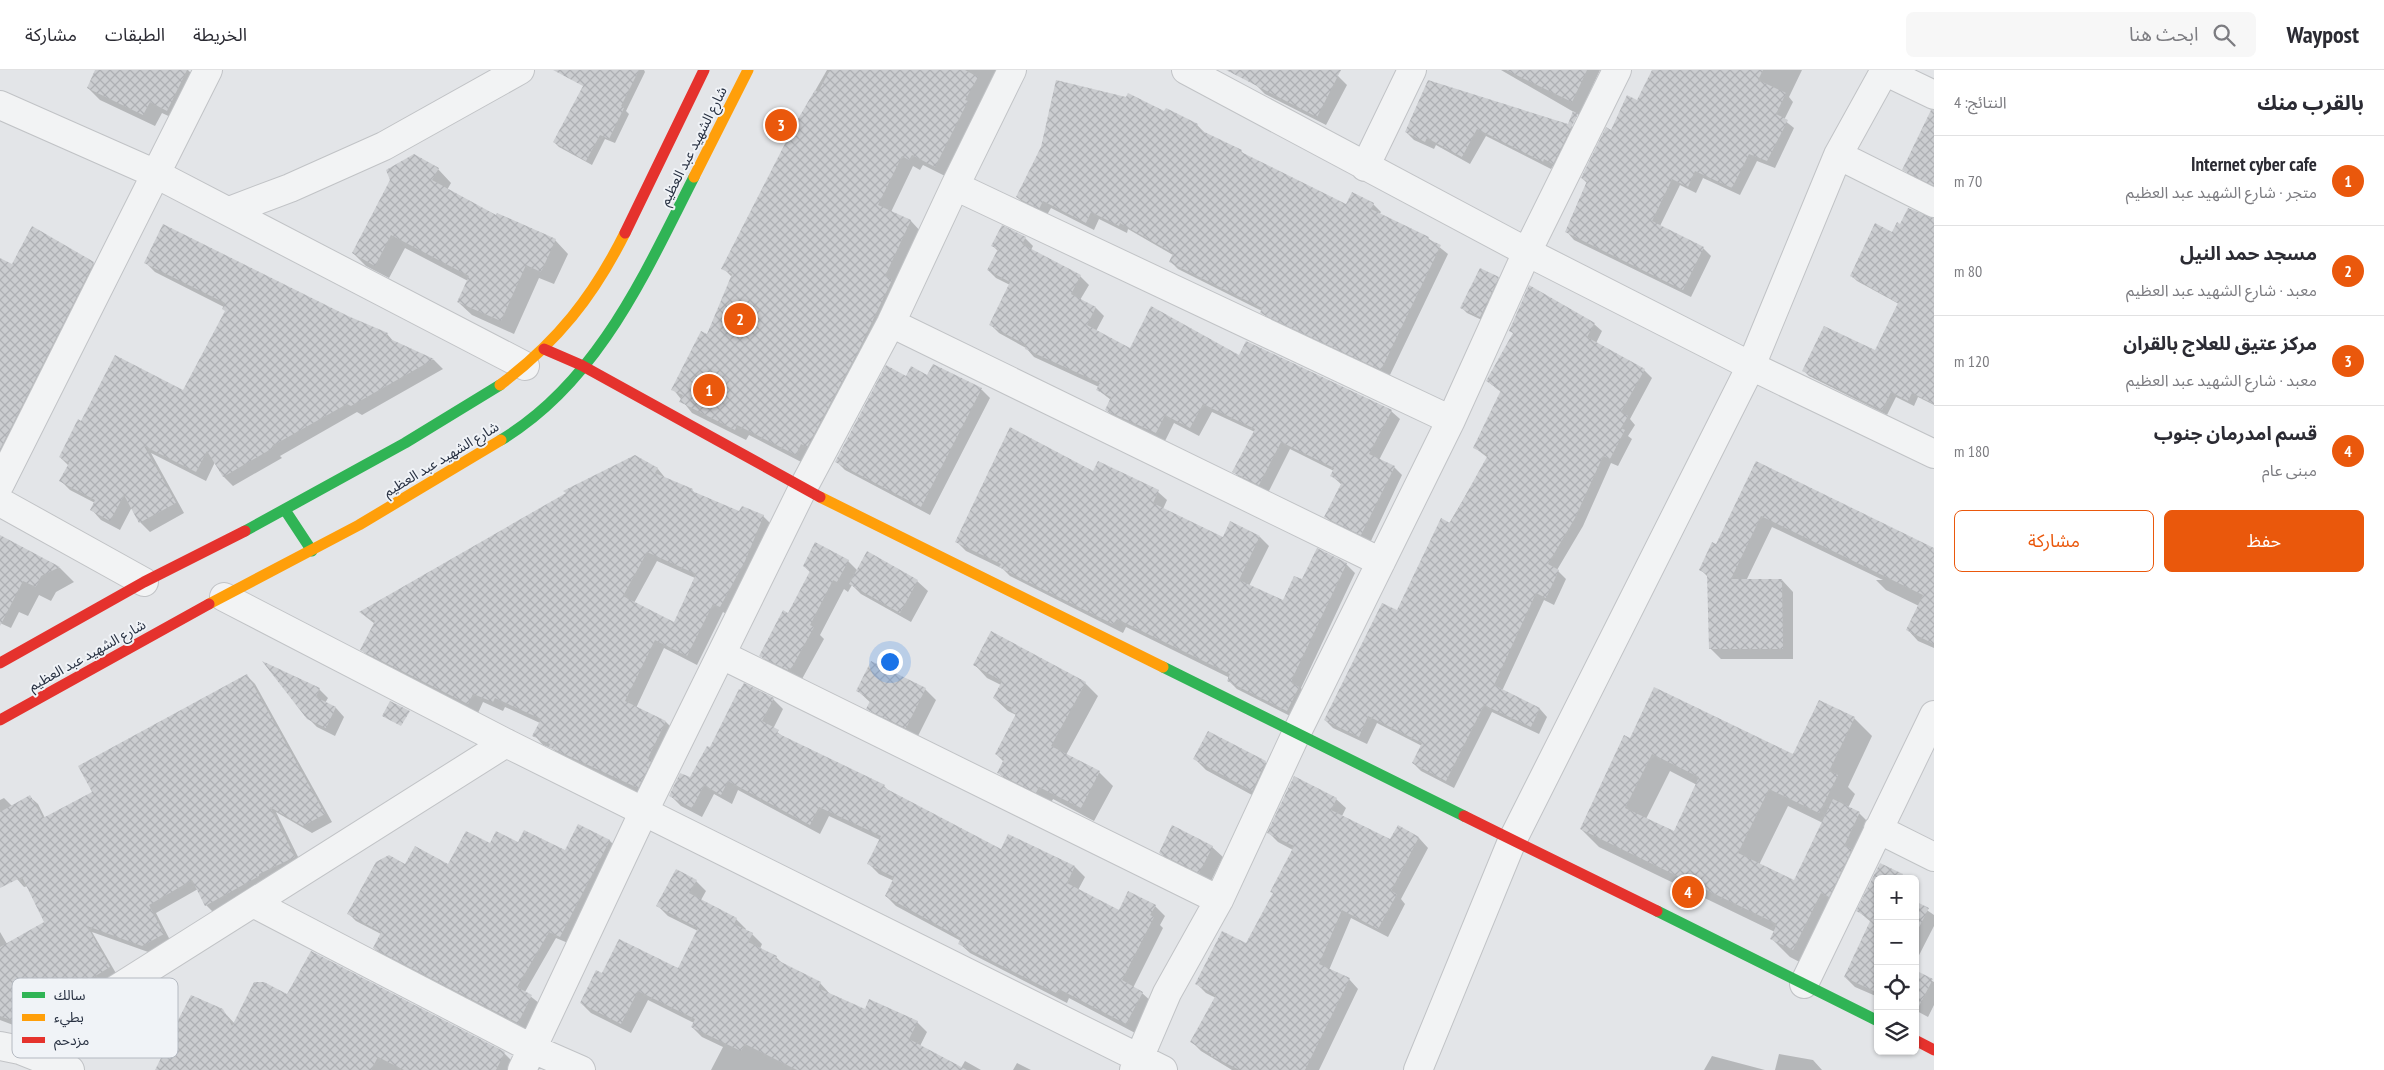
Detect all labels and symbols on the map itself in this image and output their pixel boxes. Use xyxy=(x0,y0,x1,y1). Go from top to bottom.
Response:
street label: شارع الشهيد عبد العظيم xyxy=(655,83,733,210)
pin: 3 xyxy=(765,106,797,144)
pin: 2 xyxy=(724,300,756,338)
pin: 1 xyxy=(693,371,725,409)
street label: شارع الشهيد عبد العظيم xyxy=(380,417,503,502)
street label: شارع الشهيد عبد العظيم xyxy=(25,615,150,696)
your location xyxy=(877,649,903,675)
pin: 4 xyxy=(1672,873,1704,911)
legend xyxy=(12,978,178,1058)
text: سالك xyxy=(54,986,86,1004)
text: بطيء xyxy=(54,1008,84,1028)
text: مزدحم xyxy=(54,1031,89,1051)

